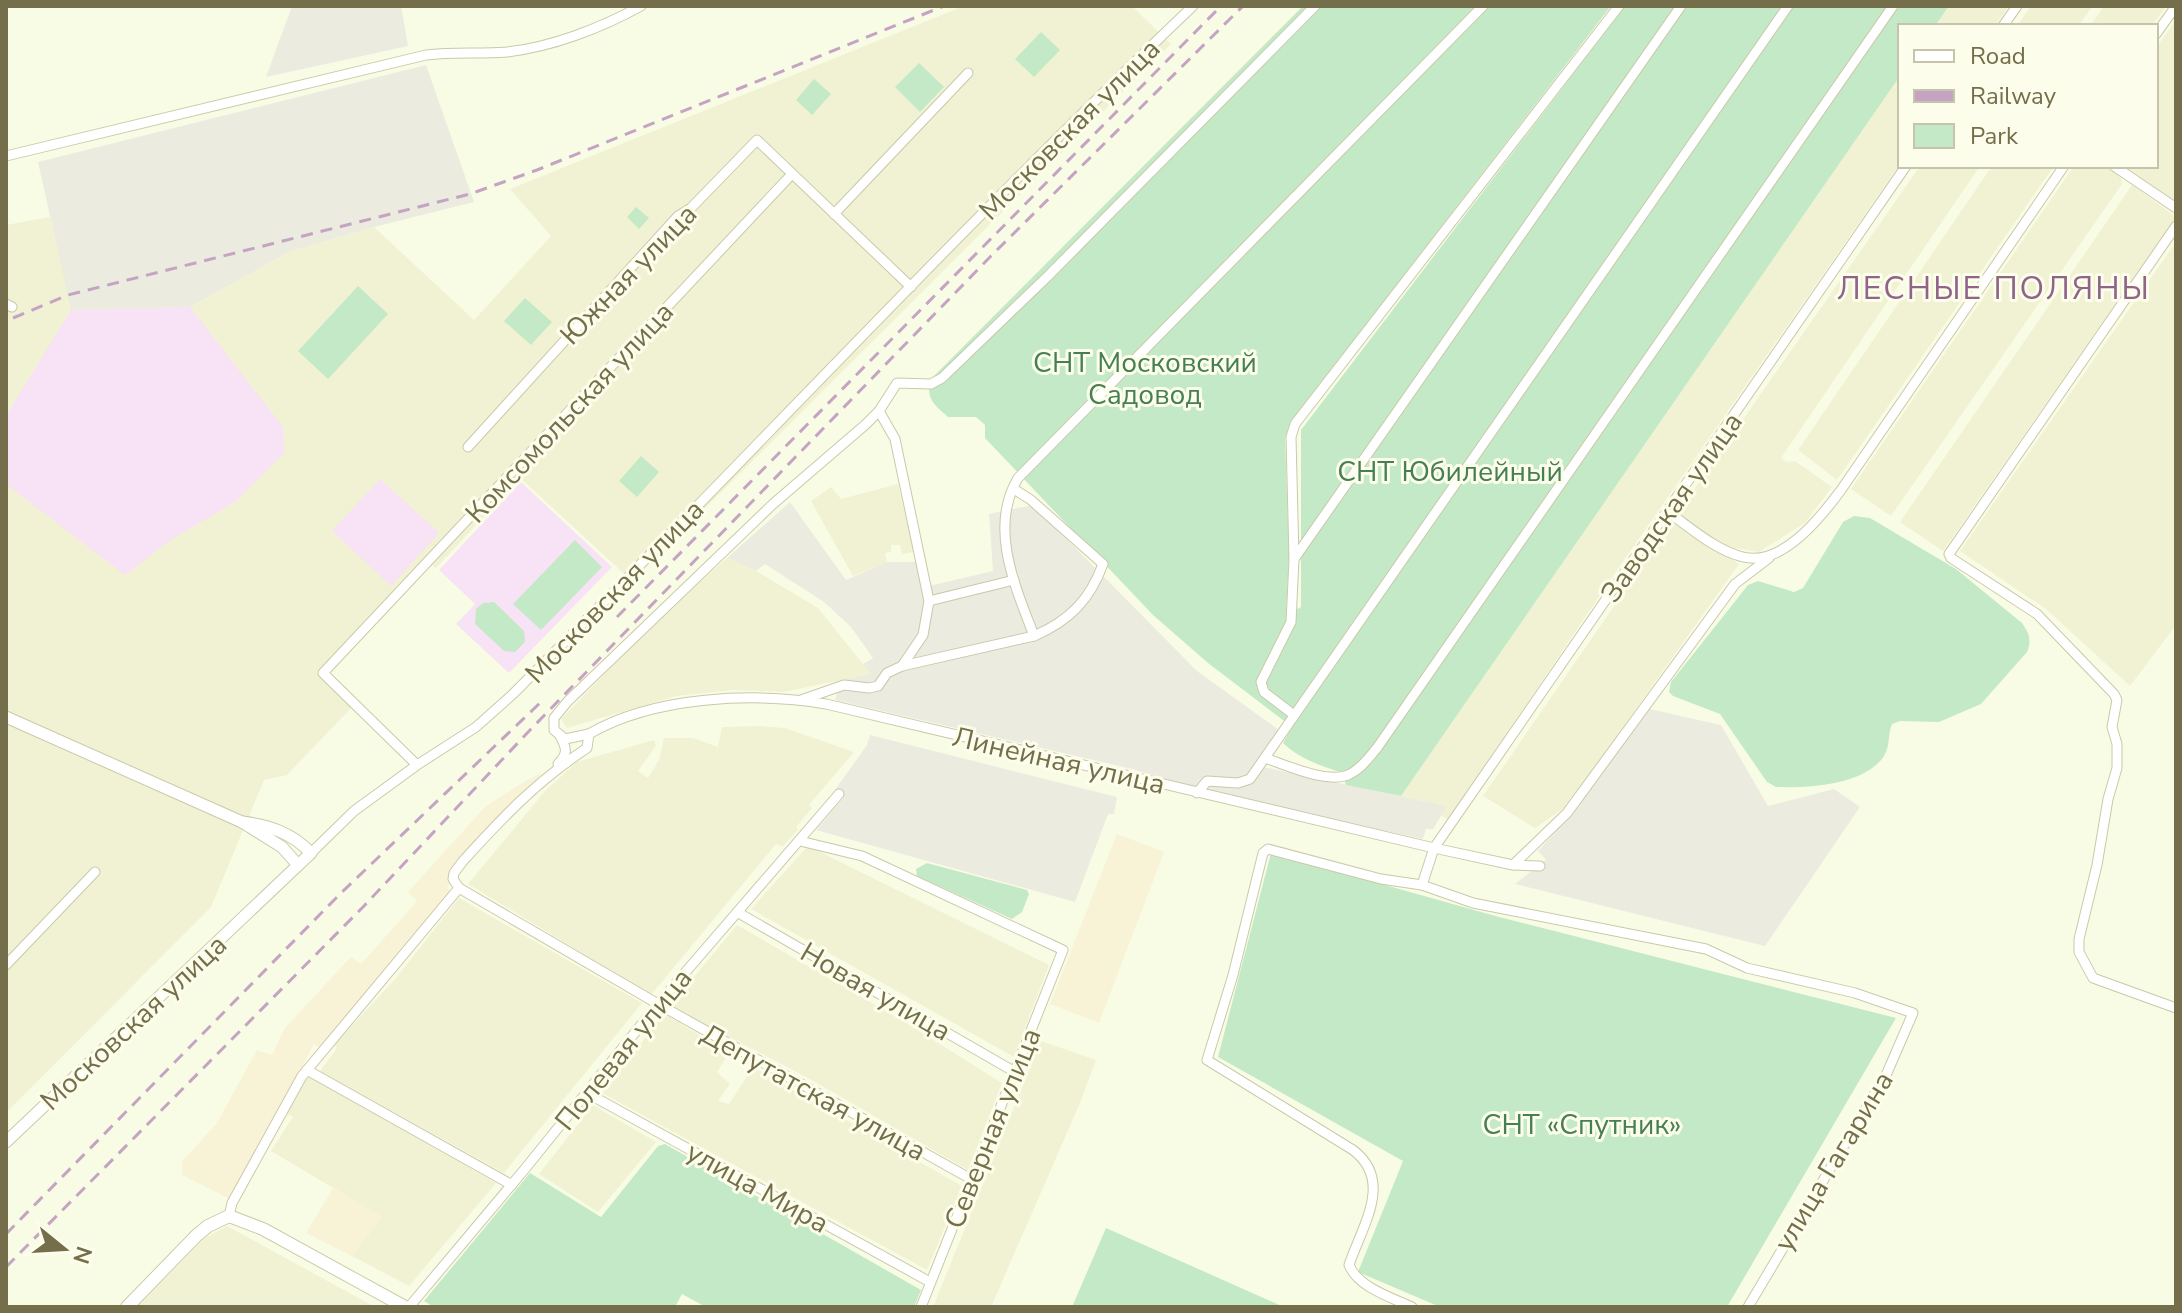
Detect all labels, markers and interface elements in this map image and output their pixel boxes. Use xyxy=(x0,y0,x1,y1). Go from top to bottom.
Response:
legend xyxy=(1898,24,2158,168)
street label: Московская улица xyxy=(971,31,1169,229)
text: Road xyxy=(1970,40,2026,72)
text: Railway xyxy=(1970,80,2057,112)
text: Park xyxy=(1970,120,2019,152)
street label: Южная улица xyxy=(552,196,706,353)
district label: ЛЕСНЫЕ ПОЛЯНЫ xyxy=(1837,267,2151,310)
street label: Комсомольская улица xyxy=(457,294,682,532)
park label: СНТ Московский Садовод xyxy=(1033,344,1257,414)
street label: Заводская улица xyxy=(1592,405,1752,610)
park label: СНТ Юбилейный xyxy=(1337,453,1563,491)
street label: Московская улица xyxy=(517,491,713,692)
street label: Линейная улица xyxy=(949,718,1169,804)
street label: Московская улица xyxy=(32,926,235,1119)
street label: Новая улица xyxy=(793,933,958,1050)
street label: Полевая улица xyxy=(546,960,701,1139)
street label: Депутатская улица xyxy=(694,1015,933,1170)
street label: Северная улица xyxy=(935,1023,1050,1234)
street label: улица Гагарина xyxy=(1765,1065,1903,1259)
park label: СНТ «Спутник» xyxy=(1483,1106,1681,1144)
street label: улица Мира xyxy=(680,1133,836,1243)
north arrow xyxy=(24,1209,104,1289)
text: N xyxy=(65,1242,99,1267)

